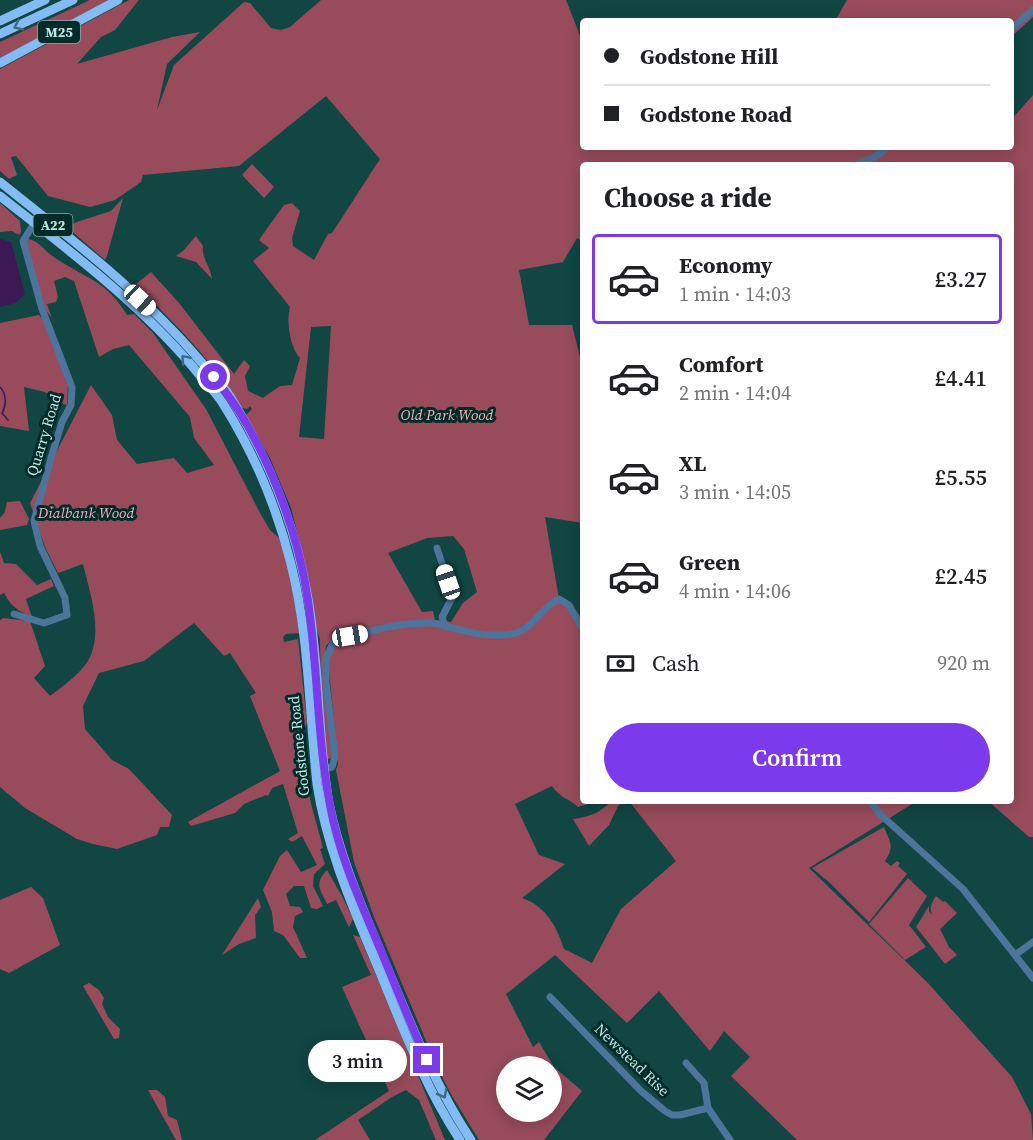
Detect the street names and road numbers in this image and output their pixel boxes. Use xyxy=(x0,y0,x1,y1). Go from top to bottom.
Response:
road number: M25 xyxy=(38,21,80,43)
road number: A22 xyxy=(34,214,72,236)
street label: Quarry Road xyxy=(21,391,66,479)
street label: Godstone Road xyxy=(283,694,314,797)
street label: Newstead Rise xyxy=(590,1019,675,1101)

